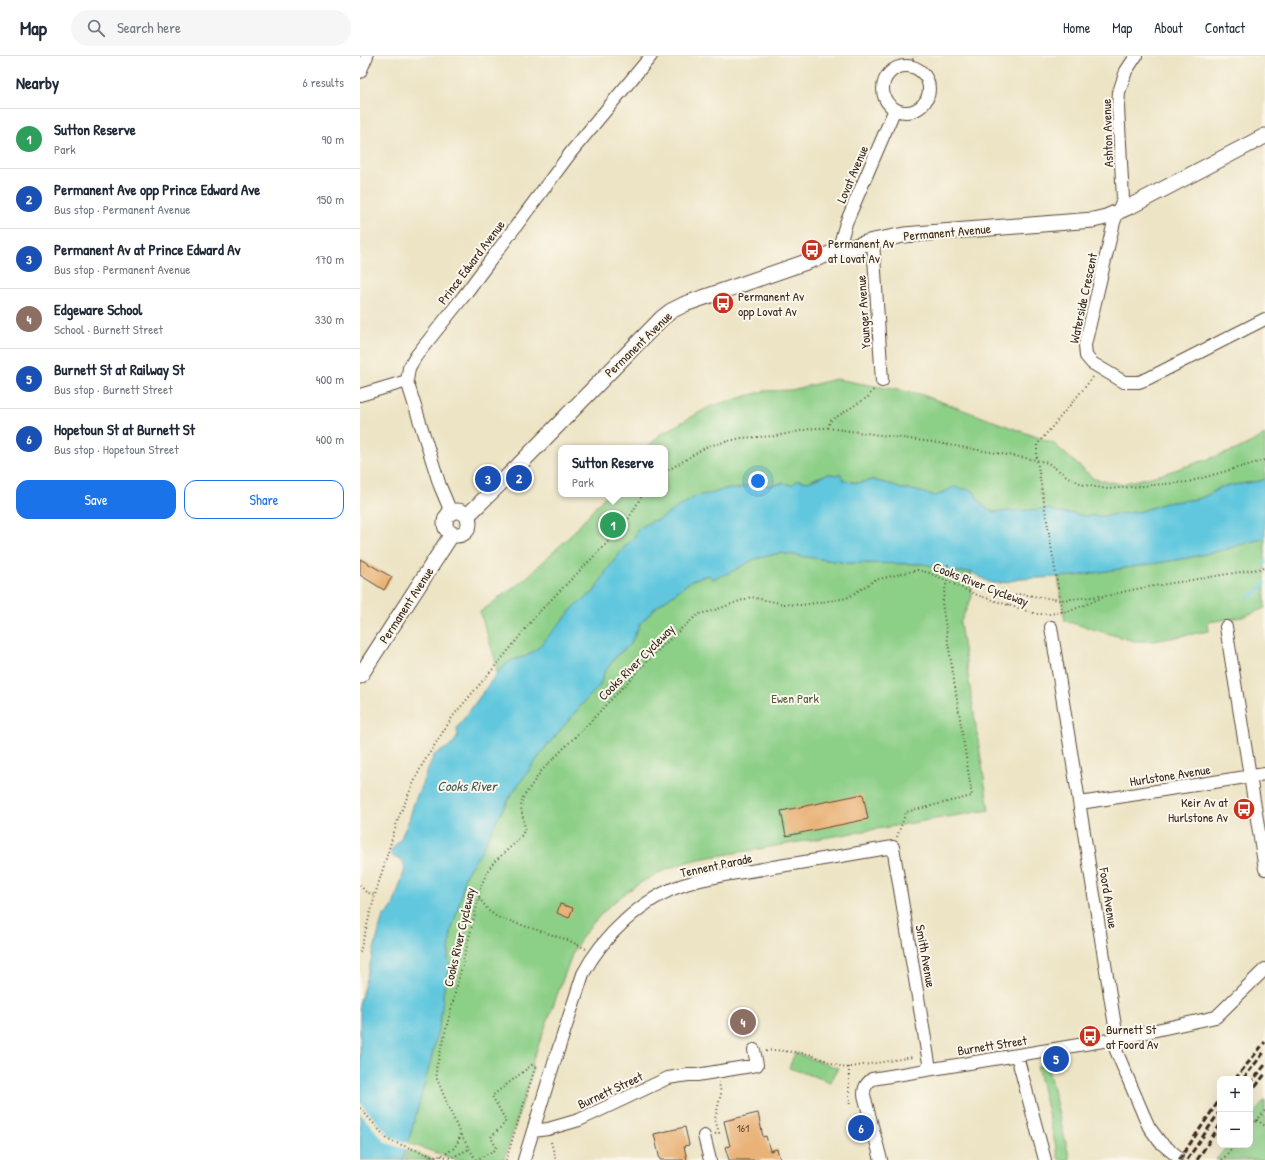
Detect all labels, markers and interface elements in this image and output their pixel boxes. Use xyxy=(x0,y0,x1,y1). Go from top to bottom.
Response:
search box xyxy=(71,10,351,46)
text: Map xyxy=(20,15,47,41)
icon: search xyxy=(85,17,107,39)
text: Search here xyxy=(117,17,181,38)
text: Home xyxy=(1063,18,1090,37)
text: Map xyxy=(1112,18,1132,37)
text: About xyxy=(1154,18,1183,37)
text: Contact xyxy=(1205,18,1245,37)
text: Nearby xyxy=(16,71,59,94)
text: 6 results xyxy=(303,73,344,91)
street label: Ashton Avenue xyxy=(1097,99,1117,167)
text: Sutton Reserve xyxy=(54,119,136,140)
text: 1 xyxy=(27,130,31,148)
text: 90 m xyxy=(322,130,344,148)
text: Park xyxy=(54,140,76,158)
street label: Lovat Avenue xyxy=(832,142,872,206)
text: Permanent Ave opp Prince Edward Ave xyxy=(54,179,260,200)
text: 2 xyxy=(26,190,32,208)
text: 150 m xyxy=(316,190,344,208)
text: Bus stop · Permanent Avenue xyxy=(54,200,190,218)
street label: Prince Edward Avenue xyxy=(433,216,509,308)
street label: Permanent Avenue xyxy=(903,219,991,245)
place label: Permanent Av at Lovat Av xyxy=(828,234,895,267)
bus stop icon: Permanent Av at Lovat Av xyxy=(799,237,825,263)
text: Permanent Av at Prince Edward Av xyxy=(54,239,241,260)
text: 3 xyxy=(26,250,32,268)
text: 170 m xyxy=(315,250,344,268)
street label: Waterside Crescent xyxy=(1065,251,1101,345)
text: Bus stop · Permanent Avenue xyxy=(54,260,190,278)
street label: Younger Avenue xyxy=(851,274,875,350)
place label: Permanent Av opp Lovat Av xyxy=(738,287,805,320)
bus stop icon: Permanent Av opp Lovat Av xyxy=(710,290,736,316)
text: Edgeware School xyxy=(54,299,142,320)
street label: Permanent Avenue xyxy=(600,307,676,381)
text: 4 xyxy=(27,310,31,328)
text: 330 m xyxy=(315,310,344,328)
text: School · Burnett Street xyxy=(54,320,163,338)
text: Burnett St at Railway St xyxy=(54,359,185,380)
text: 5 xyxy=(26,370,32,388)
text: 400 m xyxy=(316,370,344,388)
text: Bus stop · Burnett Street xyxy=(54,380,173,398)
text: Hopetoun St at Burnett St xyxy=(54,419,195,440)
text: 6 xyxy=(26,430,32,448)
text: 400 m xyxy=(316,430,344,448)
text: Bus stop · Hopetoun Street xyxy=(54,440,179,458)
popup xyxy=(558,445,668,497)
text: Sutton Reserve xyxy=(572,452,654,473)
pin: 2 xyxy=(506,463,532,493)
pin: 3 xyxy=(475,464,501,494)
your location xyxy=(748,471,768,491)
text: Park xyxy=(572,473,594,491)
button: Save xyxy=(16,480,176,519)
button: Share xyxy=(184,480,344,519)
pin: 1 xyxy=(600,510,626,540)
street label: Cooks River Cycleway xyxy=(931,557,1032,611)
street label: Permanent Avenue xyxy=(375,563,437,647)
street label: Cooks River Cycleway xyxy=(594,620,678,704)
park label: Ewen Park xyxy=(771,689,819,707)
street label: Hurlstone Avenue xyxy=(1128,760,1212,790)
water label: Cooks River xyxy=(437,776,498,795)
place label: Keir Av at Hurlstone Av xyxy=(1168,793,1229,826)
bus stop icon: Keir Av at Hurlstone Av xyxy=(1231,796,1257,822)
street label: Tennent Parade xyxy=(678,849,754,881)
street label: Foord Avenue xyxy=(1095,865,1123,930)
street label: Cooks River Cycleway xyxy=(439,885,479,988)
street label: Smith Avenue xyxy=(912,923,940,989)
pin: 4 xyxy=(730,1007,756,1037)
place label: Burnett St at Foord Av xyxy=(1106,1020,1159,1053)
bus stop icon: Burnett St at Foord Av xyxy=(1077,1023,1103,1049)
street label: Burnett Street xyxy=(956,1031,1029,1059)
pin: 5 xyxy=(1043,1044,1069,1074)
street label: Burnett Street xyxy=(574,1067,646,1113)
map controls xyxy=(1217,1076,1253,1148)
button: + xyxy=(1217,1076,1253,1112)
button: − xyxy=(1217,1112,1253,1148)
pin: 6 xyxy=(848,1113,874,1143)
house number: 161 xyxy=(737,1121,749,1135)

